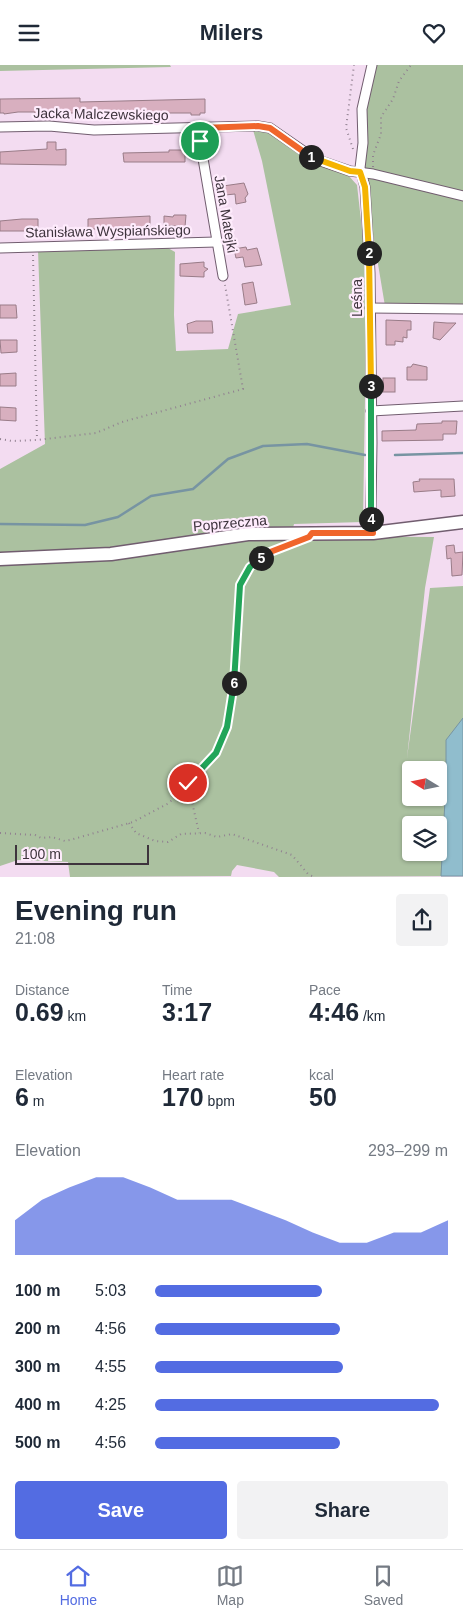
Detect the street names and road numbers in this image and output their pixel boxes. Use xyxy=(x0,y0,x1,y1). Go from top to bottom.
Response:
street label: Jacka Malczewskiego xyxy=(33,105,169,123)
street label: Jana Matejki xyxy=(211,174,241,254)
street label: Stanisława Wyspiańskiego xyxy=(25,222,191,240)
street label: Leśna xyxy=(349,279,365,317)
street label: Poprzeczna xyxy=(192,512,268,534)

